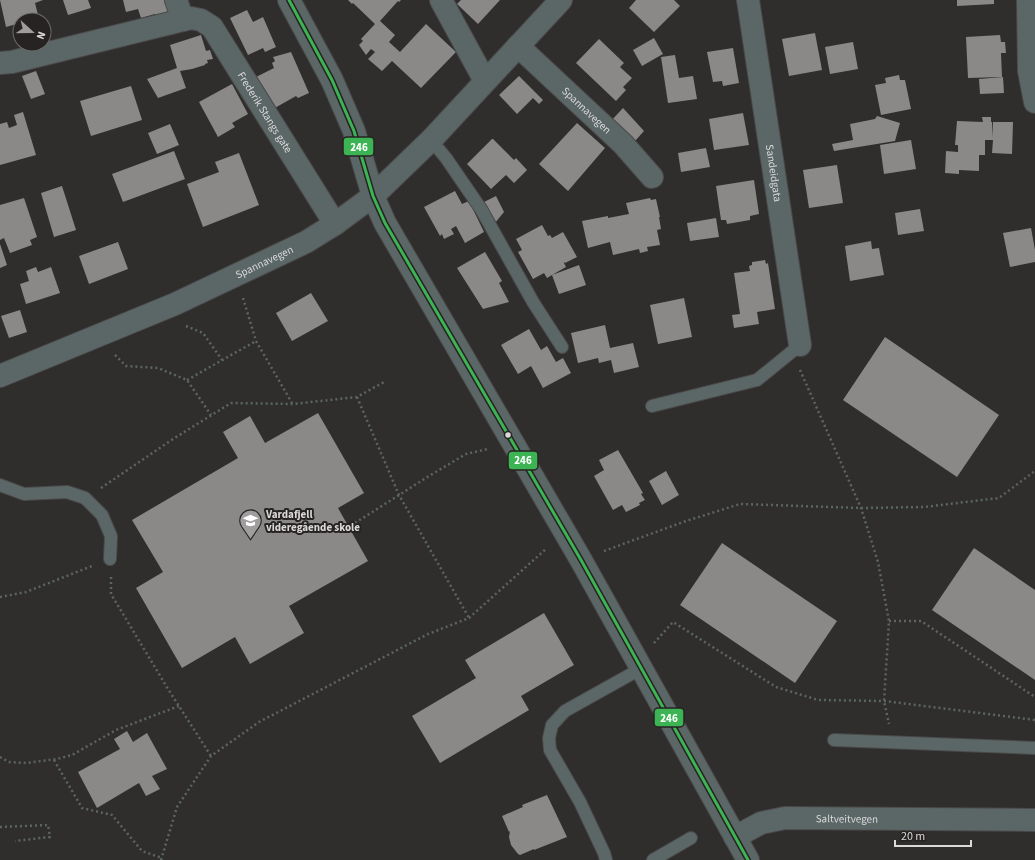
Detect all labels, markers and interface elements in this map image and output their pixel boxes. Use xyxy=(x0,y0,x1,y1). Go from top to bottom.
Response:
north arrow xyxy=(12,12,52,52)
text: N xyxy=(33,29,49,42)
street label: Frederik Stangs gate xyxy=(234,69,296,156)
street label: Spannavegen xyxy=(559,83,615,137)
line badge: 246 xyxy=(343,137,374,156)
text: 246 xyxy=(350,140,368,155)
street label: Sandeidgata xyxy=(762,143,786,203)
street label: Spannavegen xyxy=(233,242,296,282)
unlabelled marker xyxy=(503,430,513,440)
line badge: 246 xyxy=(508,451,538,470)
text: 246 xyxy=(514,453,532,468)
school or university icon: Vardafjell videregående skole xyxy=(237,507,263,540)
place label: Vardafjell videregående skole xyxy=(265,507,360,535)
line badge: 246 xyxy=(654,708,684,727)
text: 246 xyxy=(660,711,678,726)
street label: Saltveitvegen xyxy=(816,811,878,826)
scale bar xyxy=(895,822,971,848)
text: 20 m xyxy=(901,828,925,845)

